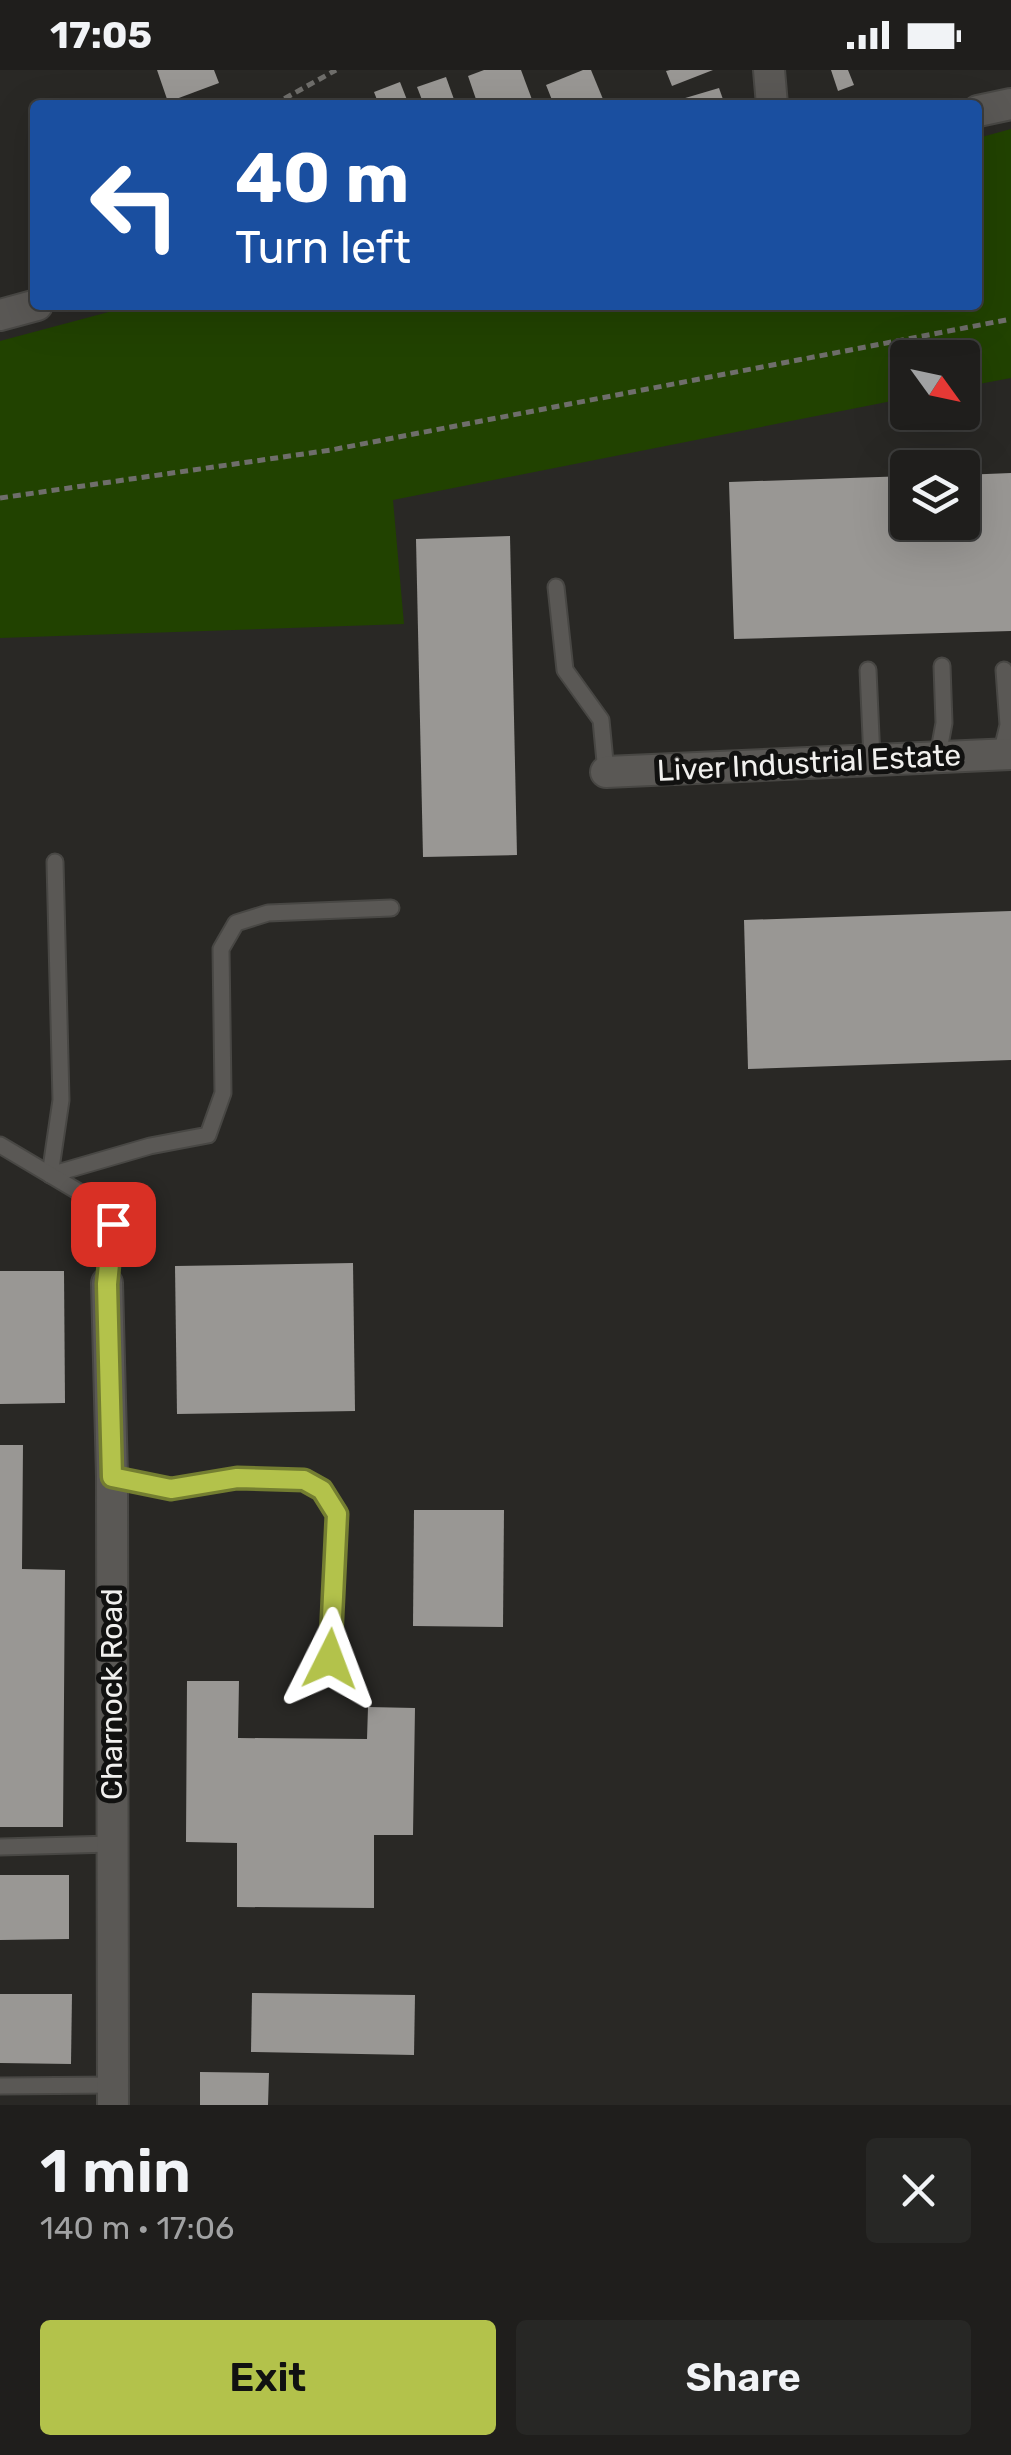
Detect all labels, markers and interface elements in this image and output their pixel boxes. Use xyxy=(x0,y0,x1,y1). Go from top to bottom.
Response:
text: 17:05 xyxy=(50,12,152,58)
text: 40 m xyxy=(235,137,409,220)
icon: left xyxy=(70,140,200,270)
text: Turn left xyxy=(235,221,411,274)
north arrow xyxy=(890,340,980,430)
map controls xyxy=(890,340,980,540)
button: layers xyxy=(890,450,980,540)
street label: Liver Industrial Estate xyxy=(656,737,962,789)
pin xyxy=(71,1182,156,1267)
icon: arrive xyxy=(86,1197,141,1252)
street label: Charnock Road xyxy=(94,1588,130,1800)
position arrow xyxy=(278,1607,382,1711)
text: 1 min xyxy=(40,2136,191,2207)
button: close xyxy=(866,2138,971,2243)
text: 140 m · 17:06 xyxy=(40,2209,234,2247)
button: Exit xyxy=(40,2320,496,2435)
button: Share xyxy=(516,2320,971,2435)

